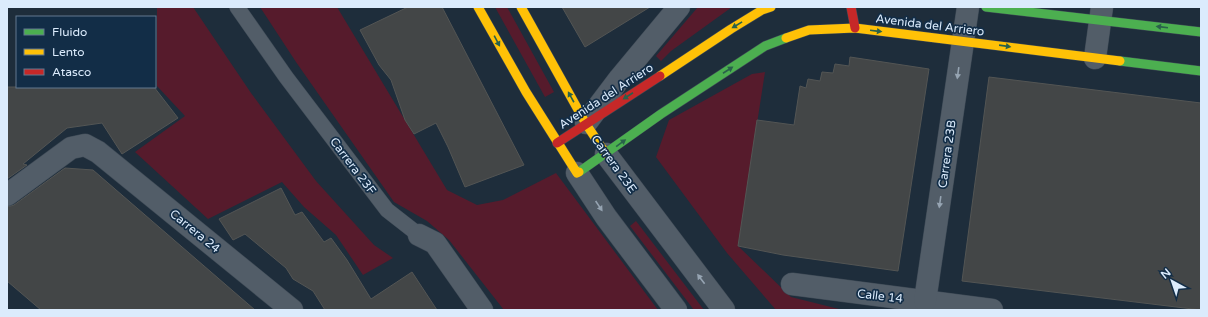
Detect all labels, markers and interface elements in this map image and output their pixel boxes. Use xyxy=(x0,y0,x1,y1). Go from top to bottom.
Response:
street label: Avenida del Arriero xyxy=(875,11,985,39)
legend xyxy=(16,16,156,88)
one-way arrow xyxy=(731,22,743,29)
one-way arrow xyxy=(1156,24,1168,30)
text: Fluido xyxy=(52,25,87,39)
one-way arrow xyxy=(870,27,882,34)
one-way arrow xyxy=(493,36,500,47)
one-way arrow xyxy=(999,43,1011,49)
text: Lento xyxy=(52,45,85,59)
street label: Avenida del Arriero xyxy=(556,60,656,132)
text: Atasco xyxy=(52,65,91,79)
one-way arrow xyxy=(723,66,733,74)
one-way arrow xyxy=(955,67,961,79)
one-way arrow xyxy=(567,91,574,103)
one-way arrow xyxy=(623,92,633,100)
street label: Carrera 23B xyxy=(935,119,959,189)
street label: Carrera 23E xyxy=(588,132,640,196)
street label: Carrera 23F xyxy=(327,135,379,197)
one-way arrow xyxy=(615,139,626,147)
one-way arrow xyxy=(937,196,943,208)
one-way arrow xyxy=(595,201,603,211)
street label: Carrera 24 xyxy=(167,207,223,256)
north arrow xyxy=(1152,261,1192,301)
text: N xyxy=(1158,266,1173,282)
one-way arrow xyxy=(697,273,705,284)
street label: Calle 14 xyxy=(856,286,904,306)

